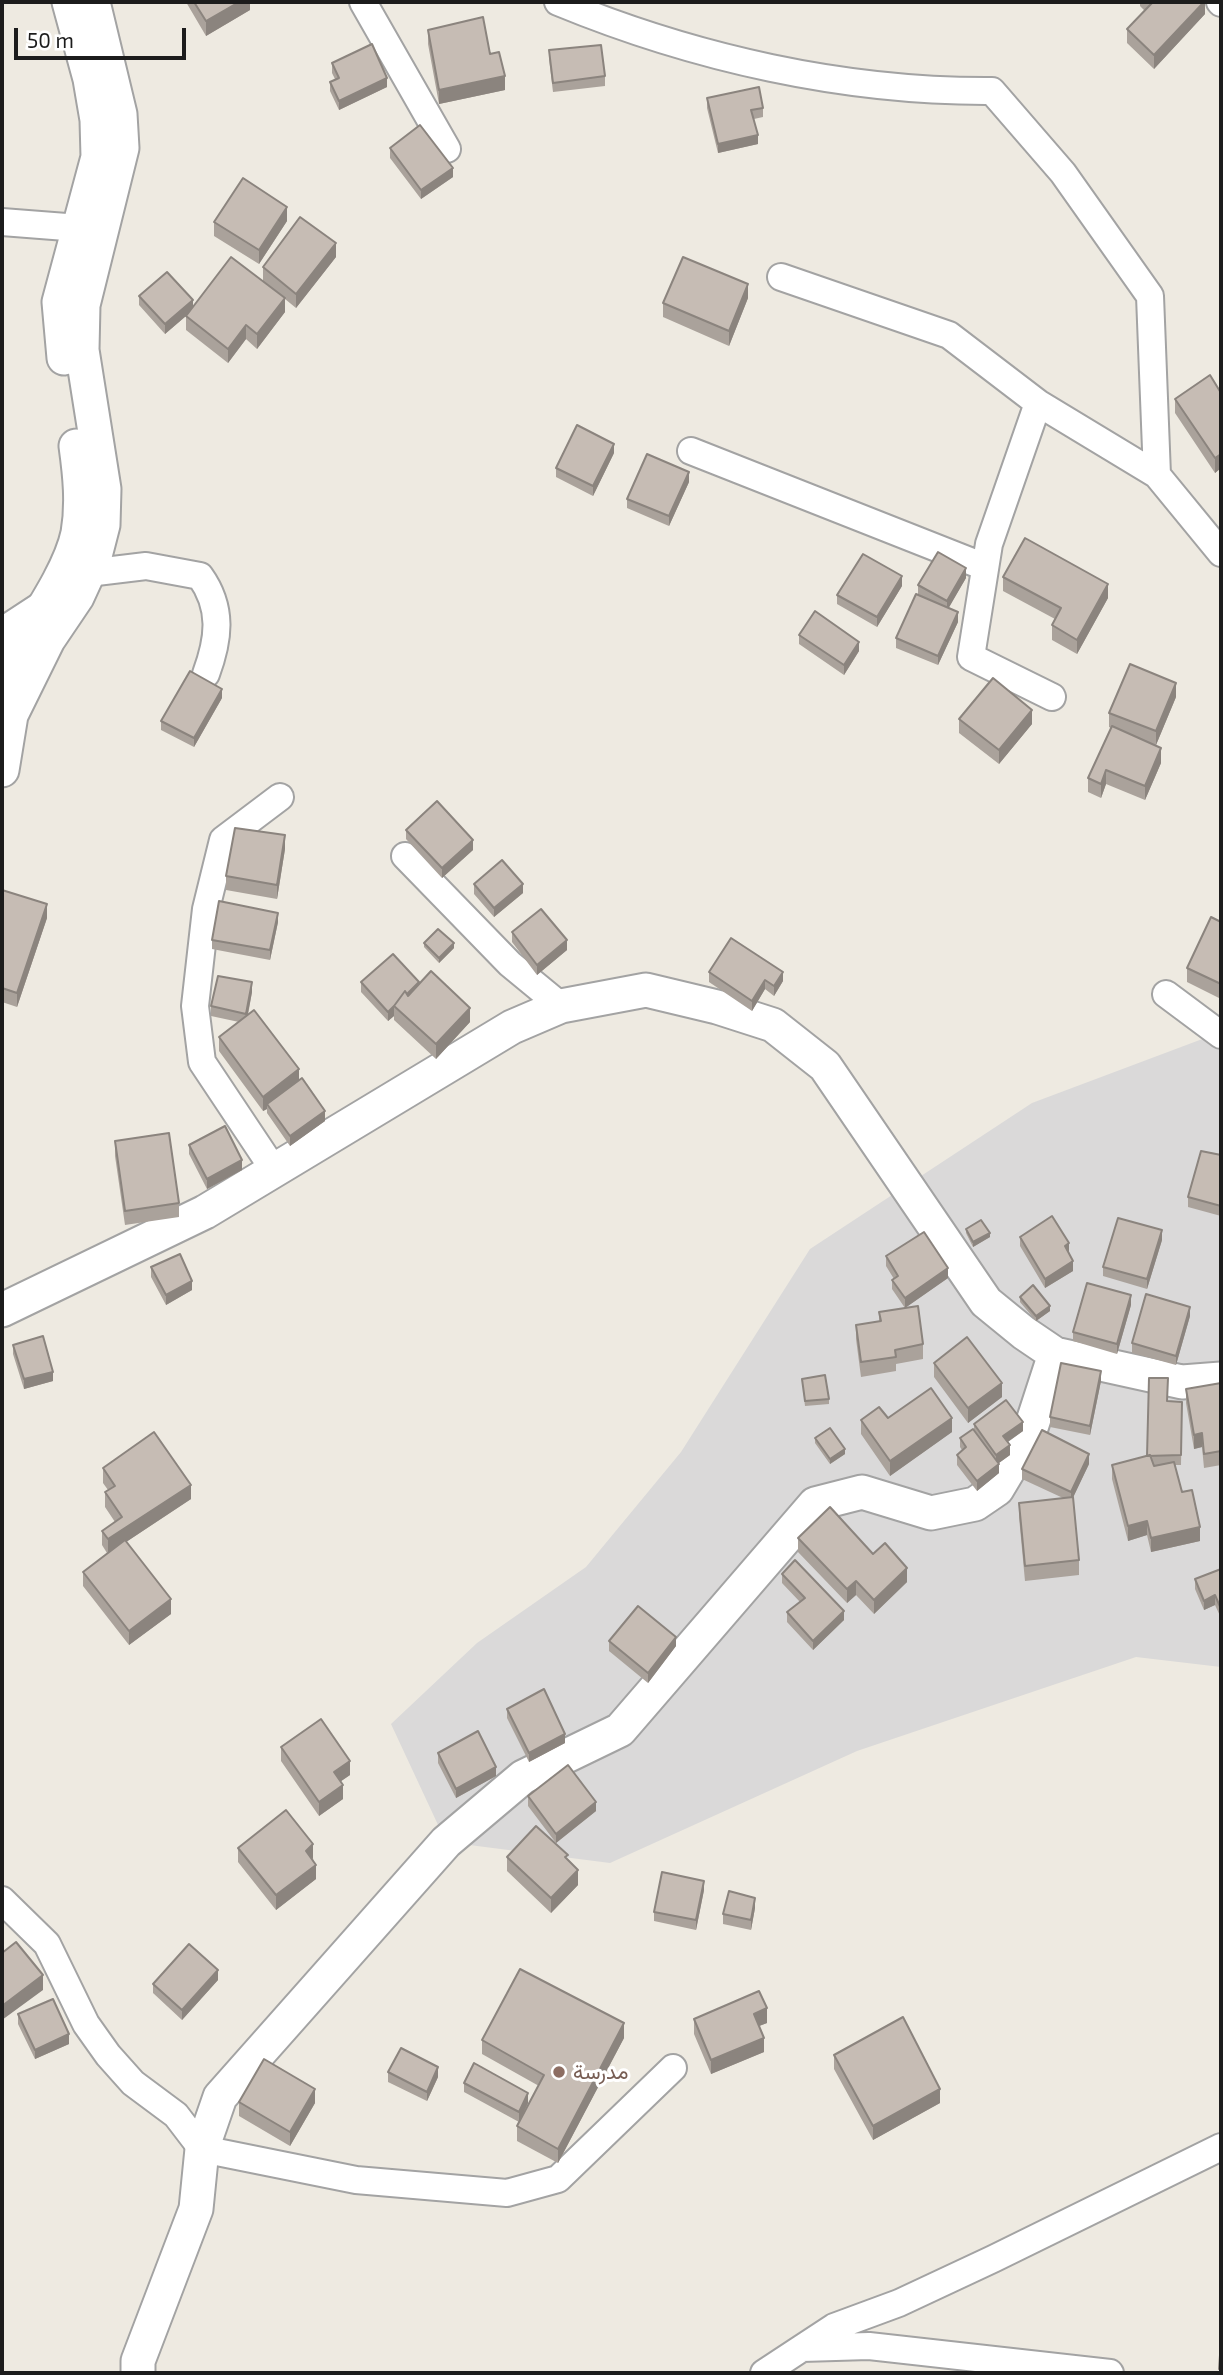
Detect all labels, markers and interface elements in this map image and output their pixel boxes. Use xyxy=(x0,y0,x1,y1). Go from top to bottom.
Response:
scale bar xyxy=(18,14,189,58)
text: 50 m xyxy=(27,27,74,52)
place label: مدرسة xyxy=(573,2059,628,2085)
marker: مدرسة xyxy=(551,2064,567,2080)

